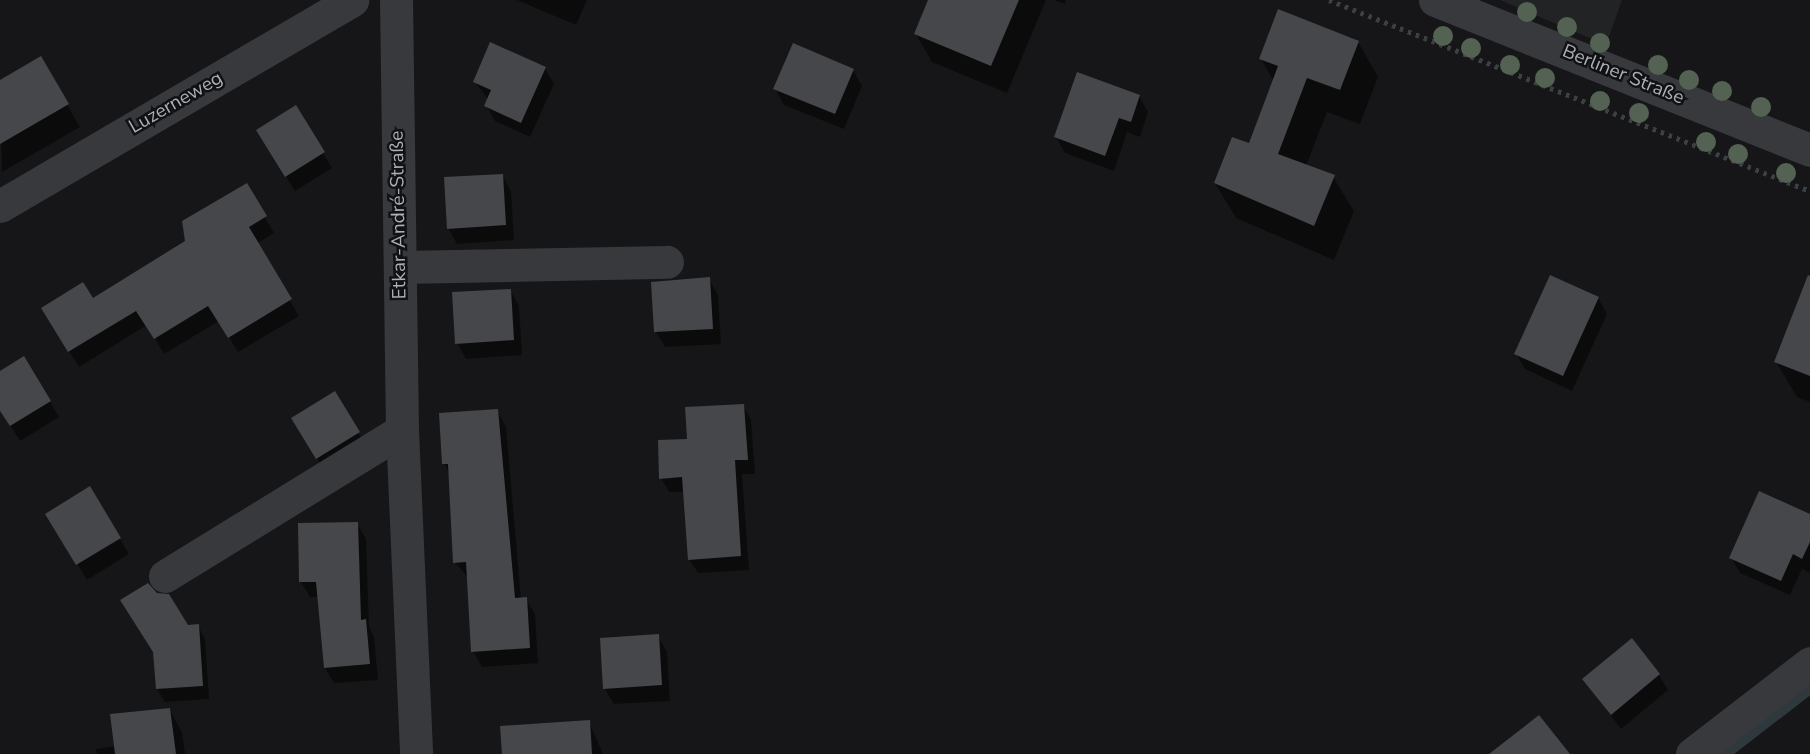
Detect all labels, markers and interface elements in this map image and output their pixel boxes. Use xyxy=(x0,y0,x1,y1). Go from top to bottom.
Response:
street label: Berliner Straße xyxy=(1559,40,1687,110)
street label: Luzerneweg xyxy=(125,67,227,139)
street label: Etkar-André-Straße xyxy=(386,131,412,299)

